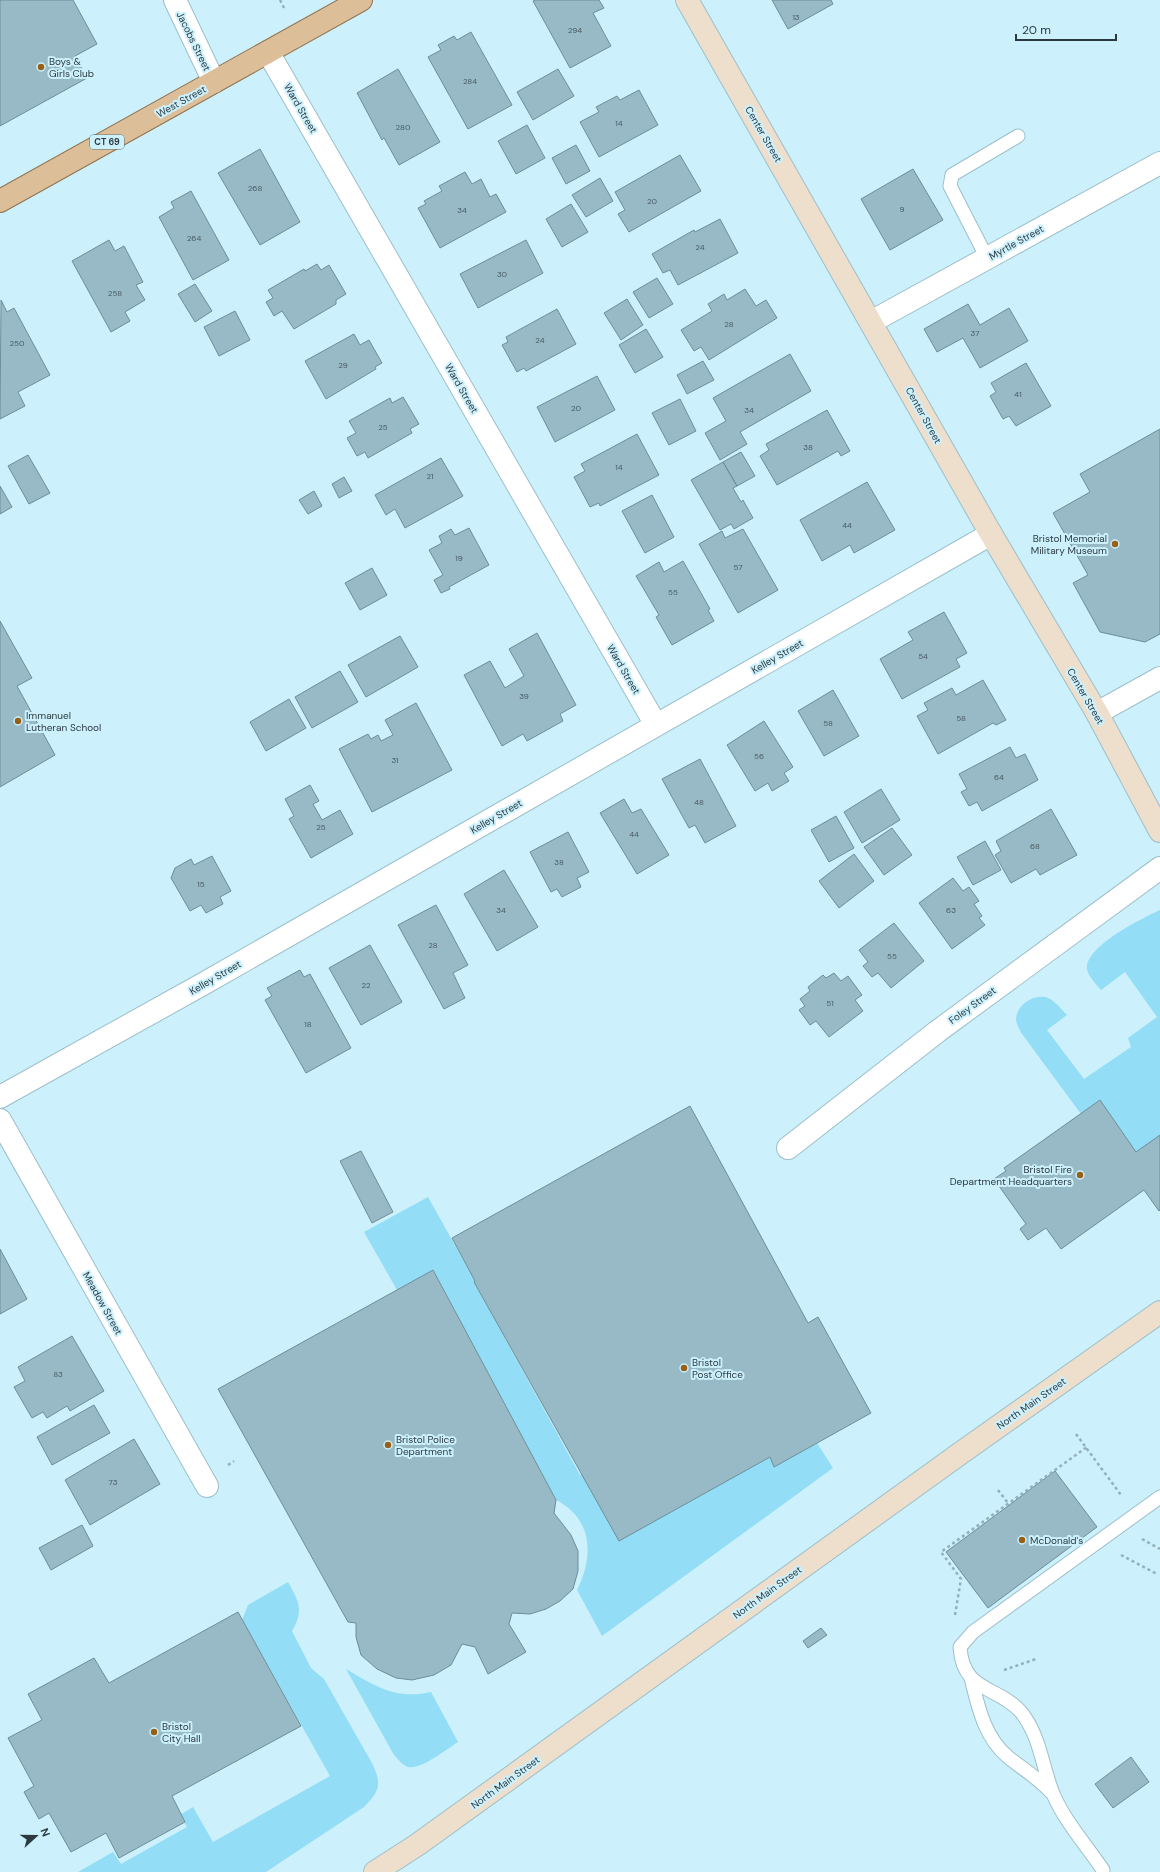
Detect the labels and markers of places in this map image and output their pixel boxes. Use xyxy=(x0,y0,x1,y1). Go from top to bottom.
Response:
place label: Boys & Girls Club xyxy=(49,55,94,80)
marker: Boys & Girls Club xyxy=(36,62,46,72)
place label: Bristol Memorial Military Museum xyxy=(1031,532,1107,557)
marker: Bristol Memorial Military Museum xyxy=(1110,539,1120,549)
place label: Immanuel Lutheran School xyxy=(26,709,101,734)
marker: Immanuel Lutheran School xyxy=(13,716,23,726)
place label: Bristol Fire Department Headquarters xyxy=(950,1163,1072,1188)
marker: Bristol Fire Department Headquarters xyxy=(1075,1170,1085,1180)
place label: Bristol Post Office xyxy=(692,1356,743,1381)
marker: Bristol Post Office xyxy=(679,1363,689,1373)
place label: Bristol Police Department xyxy=(396,1433,455,1458)
marker: Bristol Police Department xyxy=(383,1440,393,1450)
place label: McDonald's xyxy=(1030,1534,1083,1547)
marker: McDonald's xyxy=(1017,1535,1027,1545)
place label: Bristol City Hall xyxy=(162,1720,200,1745)
marker: Bristol City Hall xyxy=(149,1727,159,1737)

